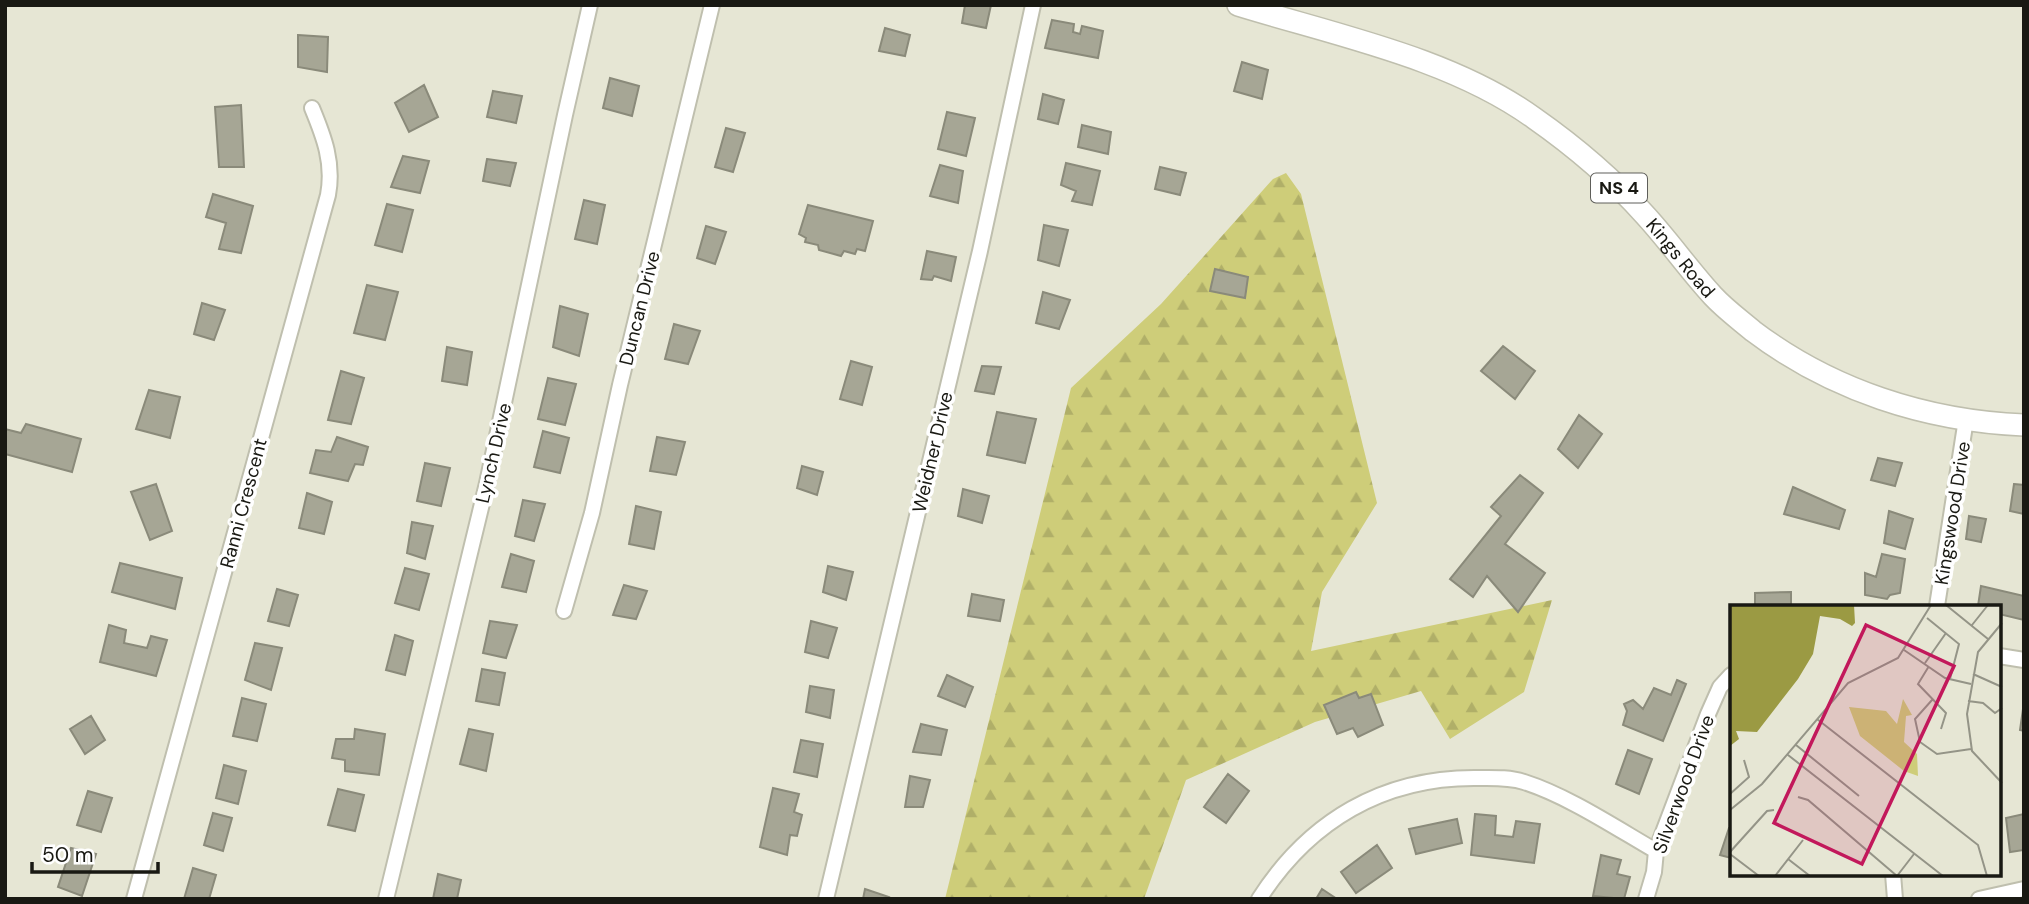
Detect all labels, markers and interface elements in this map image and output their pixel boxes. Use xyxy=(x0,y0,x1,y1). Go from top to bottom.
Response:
road number: NS 4 xyxy=(1591,174,1647,202)
street label: Kings Road xyxy=(1640,213,1721,303)
street label: Duncan Drive xyxy=(613,248,666,368)
street label: Weidner Drive xyxy=(906,389,959,515)
street label: Lynch Drive xyxy=(470,401,517,506)
street label: Ranni Crescent xyxy=(214,435,273,571)
street label: Kingswood Drive xyxy=(1929,440,1976,587)
inset map xyxy=(1730,605,2001,876)
street label: Silverwood Drive xyxy=(1647,711,1720,857)
scale bar xyxy=(32,830,158,874)
text: 50 m xyxy=(42,841,93,869)

